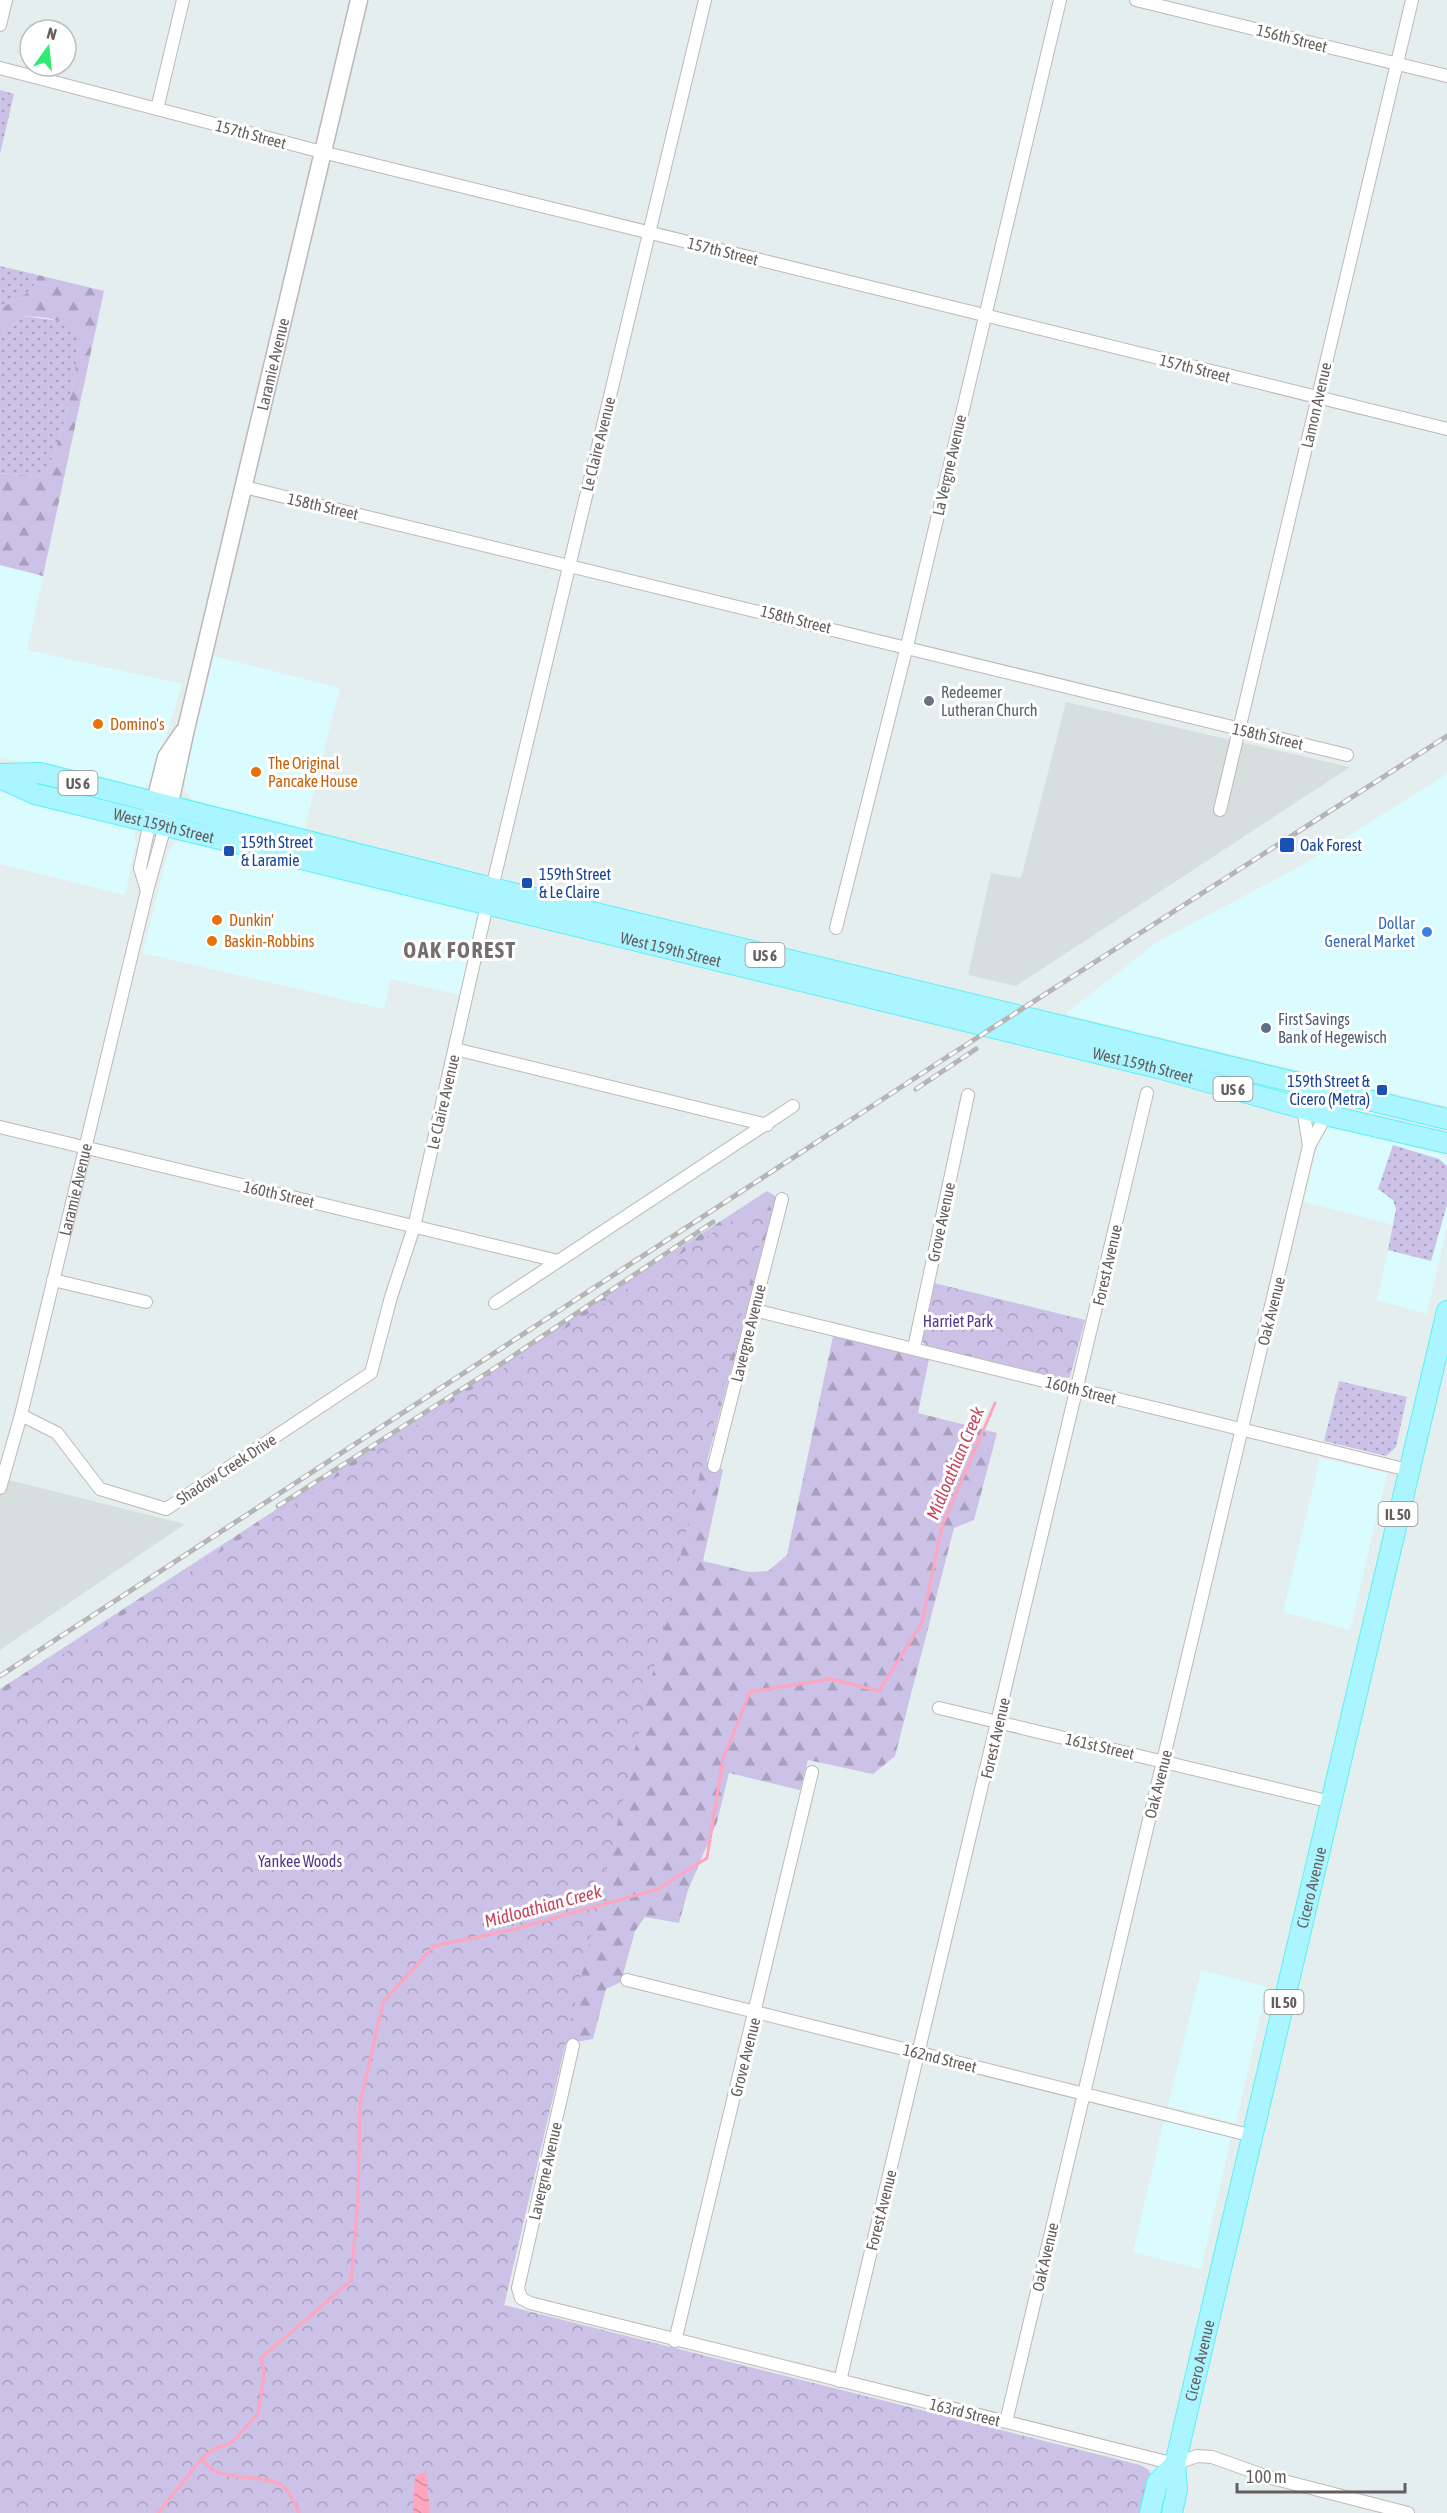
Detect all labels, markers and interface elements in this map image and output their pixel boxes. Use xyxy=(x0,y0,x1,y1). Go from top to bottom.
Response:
north arrow xyxy=(18,18,78,78)
street label: 156th Street xyxy=(1255,21,1330,56)
text: N xyxy=(45,24,59,43)
street label: 157th Street xyxy=(214,116,289,152)
street label: 157th Street xyxy=(686,234,761,269)
street label: Laramie Avenue xyxy=(253,316,292,412)
street label: 157th Street xyxy=(1158,351,1233,386)
street label: Lamon Avenue xyxy=(1297,361,1335,449)
street label: Le Claire Avenue xyxy=(578,395,618,493)
street label: La Vergne Avenue xyxy=(929,413,970,517)
street label: 158th Street xyxy=(286,489,361,523)
street label: 158th Street xyxy=(759,602,834,637)
place label: Redeemer Lutheran Church xyxy=(941,683,1037,719)
marker: Redeemer Lutheran Church xyxy=(922,694,936,708)
place label: Domino's xyxy=(110,715,165,733)
marker: Domino's xyxy=(91,717,105,731)
street label: 158th Street xyxy=(1231,719,1306,753)
place label: The Original Pancake House xyxy=(268,754,358,790)
marker: The Original Pancake House xyxy=(249,765,263,779)
road number: US 6 xyxy=(58,771,98,795)
street label: West 159th Street xyxy=(111,804,216,846)
place label: 159th Street & Laramie xyxy=(241,833,314,869)
marker: Oak Forest xyxy=(1278,836,1296,854)
place label: Oak Forest xyxy=(1300,836,1362,854)
marker: 159th Street & Laramie xyxy=(222,844,236,858)
place label: 159th Street & Le Claire xyxy=(539,865,612,901)
marker: 159th Street & Le Claire xyxy=(520,876,534,890)
place label: Dunkin' xyxy=(229,911,274,929)
marker: Dunkin' xyxy=(210,913,224,927)
place label: Dollar General Market xyxy=(1324,914,1415,950)
marker: Dollar General Market xyxy=(1420,925,1434,939)
street label: West 159th Street xyxy=(619,928,723,970)
place label: Baskin-Robbins xyxy=(224,932,315,950)
marker: Baskin-Robbins xyxy=(205,934,219,948)
district label: OAK FOREST xyxy=(403,937,517,963)
road number: US 6 xyxy=(746,943,784,967)
place label: First Savings Bank of Hegewisch xyxy=(1278,1010,1387,1047)
marker: First Savings Bank of Hegewisch xyxy=(1259,1021,1273,1035)
street label: West 159th Street xyxy=(1091,1043,1196,1086)
street label: Le Claire Avenue xyxy=(423,1053,463,1151)
place label: 159th Street & Cicero (Metra) xyxy=(1287,1072,1371,1109)
road number: US 6 xyxy=(1214,1077,1252,1101)
marker: 159th Street & Cicero (Metra) xyxy=(1375,1083,1389,1097)
street label: Laramie Avenue xyxy=(55,1141,95,1237)
street label: 160th Street xyxy=(242,1177,317,1211)
street label: Grove Avenue xyxy=(924,1181,958,1263)
street label: Forest Avenue xyxy=(1089,1223,1125,1307)
street label: Oak Avenue xyxy=(1254,1275,1288,1347)
street label: Lavergne Avenue xyxy=(727,1282,770,1384)
park label: Harriet Park xyxy=(923,1312,993,1330)
street label: 160th Street xyxy=(1044,1373,1119,1408)
water label: Midloathian Creek xyxy=(922,1402,989,1523)
street label: Shadow Creek Drive xyxy=(173,1430,279,1508)
road number: IL 50 xyxy=(1378,1502,1418,1526)
street label: Forest Avenue xyxy=(977,1696,1013,1780)
street label: 161st Street xyxy=(1064,1729,1137,1763)
street label: Oak Avenue xyxy=(1141,1748,1175,1820)
street label: Cicero Avenue xyxy=(1293,1845,1329,1930)
park label: Yankee Woods xyxy=(258,1852,342,1870)
water label: Midloathian Creek xyxy=(482,1880,605,1932)
road number: IL 50 xyxy=(1264,1990,1304,2014)
street label: Grove Avenue xyxy=(726,2016,764,2098)
street label: 162nd Street xyxy=(901,2040,979,2076)
street label: Lavergne Avenue xyxy=(525,2120,566,2222)
street label: Forest Avenue xyxy=(862,2168,900,2252)
street label: Oak Avenue xyxy=(1028,2221,1062,2293)
street label: Cicero Avenue xyxy=(1181,2318,1218,2403)
street label: 163rd Street xyxy=(928,2395,1003,2430)
scale bar xyxy=(1237,2456,1405,2494)
text: 100 m xyxy=(1246,2466,1287,2487)

